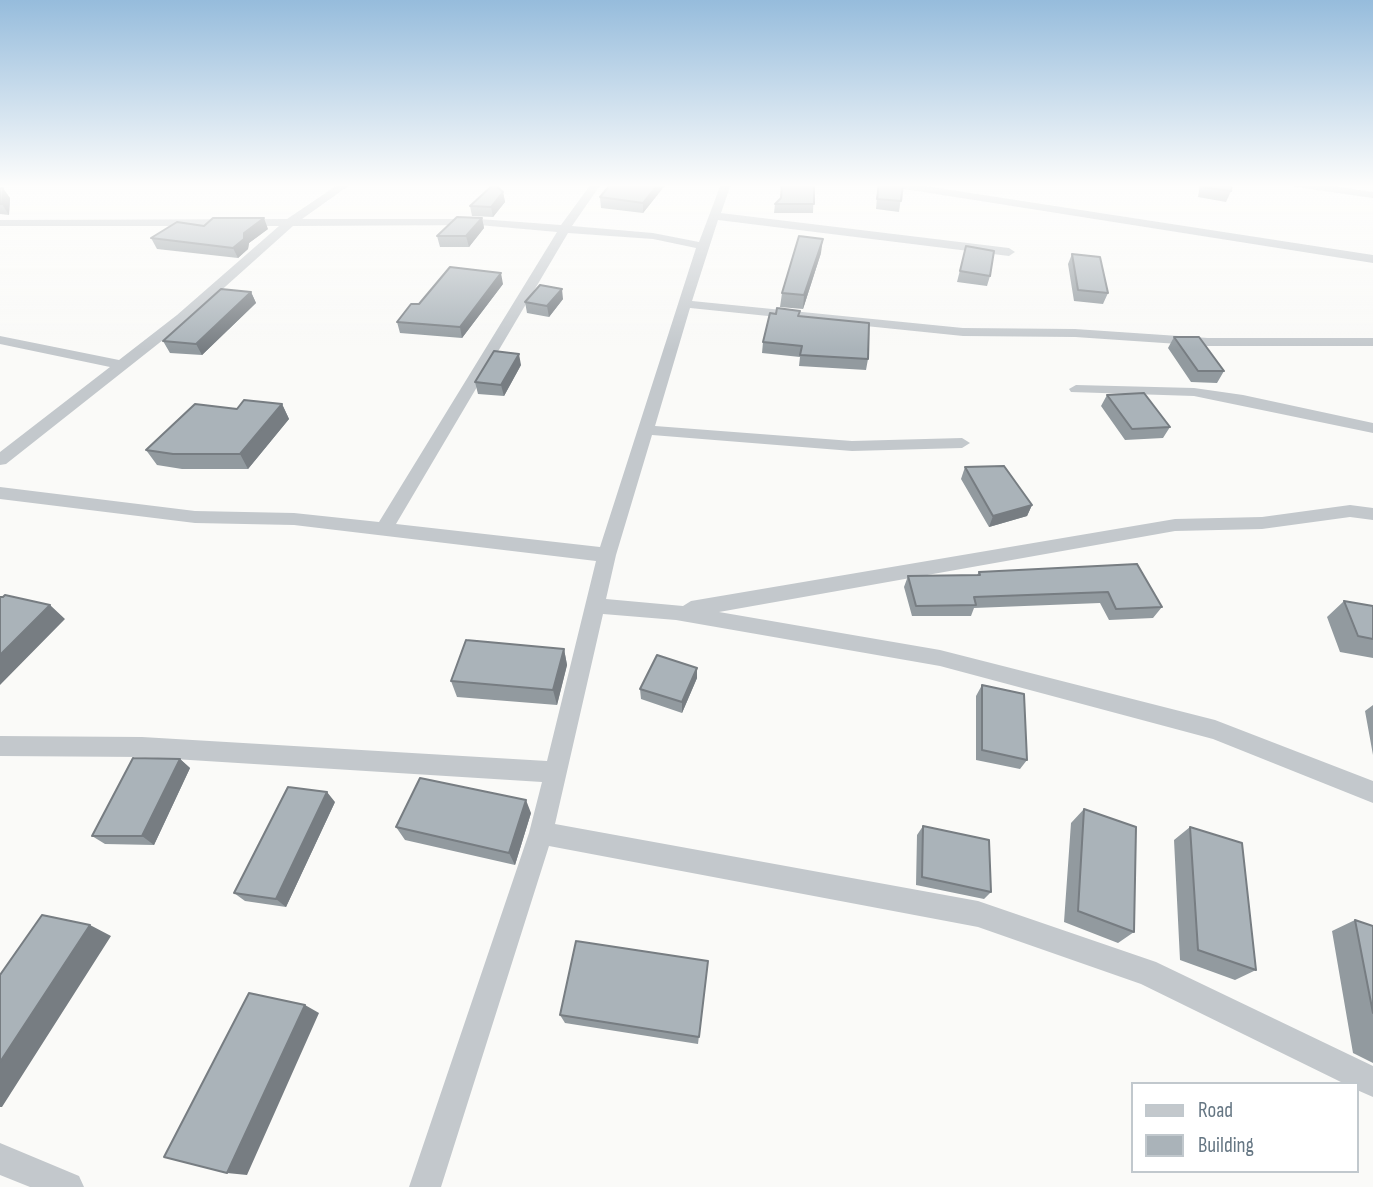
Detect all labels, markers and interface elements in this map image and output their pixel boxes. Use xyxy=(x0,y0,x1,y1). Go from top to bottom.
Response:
legend xyxy=(1132,1082,1359,1173)
text: Road xyxy=(1198,1098,1233,1123)
text: Building xyxy=(1198,1133,1254,1158)

